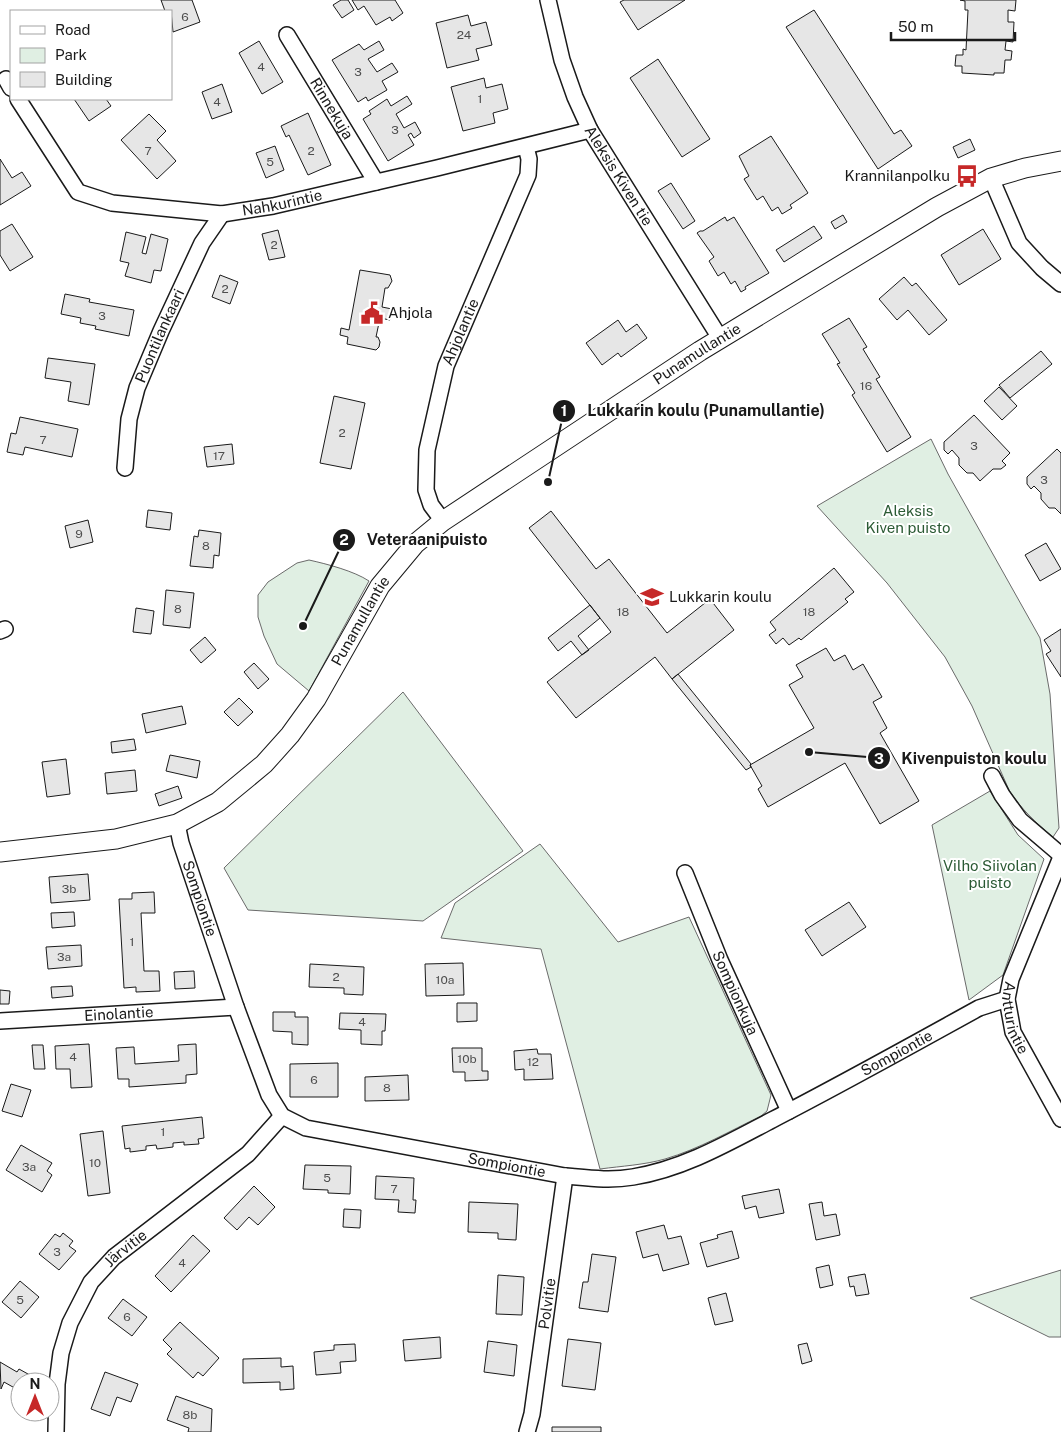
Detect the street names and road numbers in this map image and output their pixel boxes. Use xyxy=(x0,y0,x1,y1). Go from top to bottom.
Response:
street label: Rinnekuja xyxy=(307,74,357,142)
street label: Aleksis Kiven tie xyxy=(581,122,657,228)
street label: Nahkurintie xyxy=(241,186,324,219)
street label: Puontilankaari xyxy=(131,286,187,385)
street label: Ahjolantie xyxy=(438,296,482,368)
street label: Punamullantie xyxy=(650,319,744,388)
street label: Punamullantie xyxy=(328,572,393,668)
street label: Sompiontie xyxy=(179,858,221,939)
street label: Sompionkuja xyxy=(709,948,762,1037)
street label: Antturintie xyxy=(999,980,1032,1057)
street label: Einolantie xyxy=(84,1003,154,1024)
street label: Sompiontie xyxy=(858,1026,935,1079)
street label: Sompiontie xyxy=(466,1149,547,1180)
street label: Järvitie xyxy=(100,1226,150,1270)
street label: Polvitie xyxy=(535,1277,559,1330)

